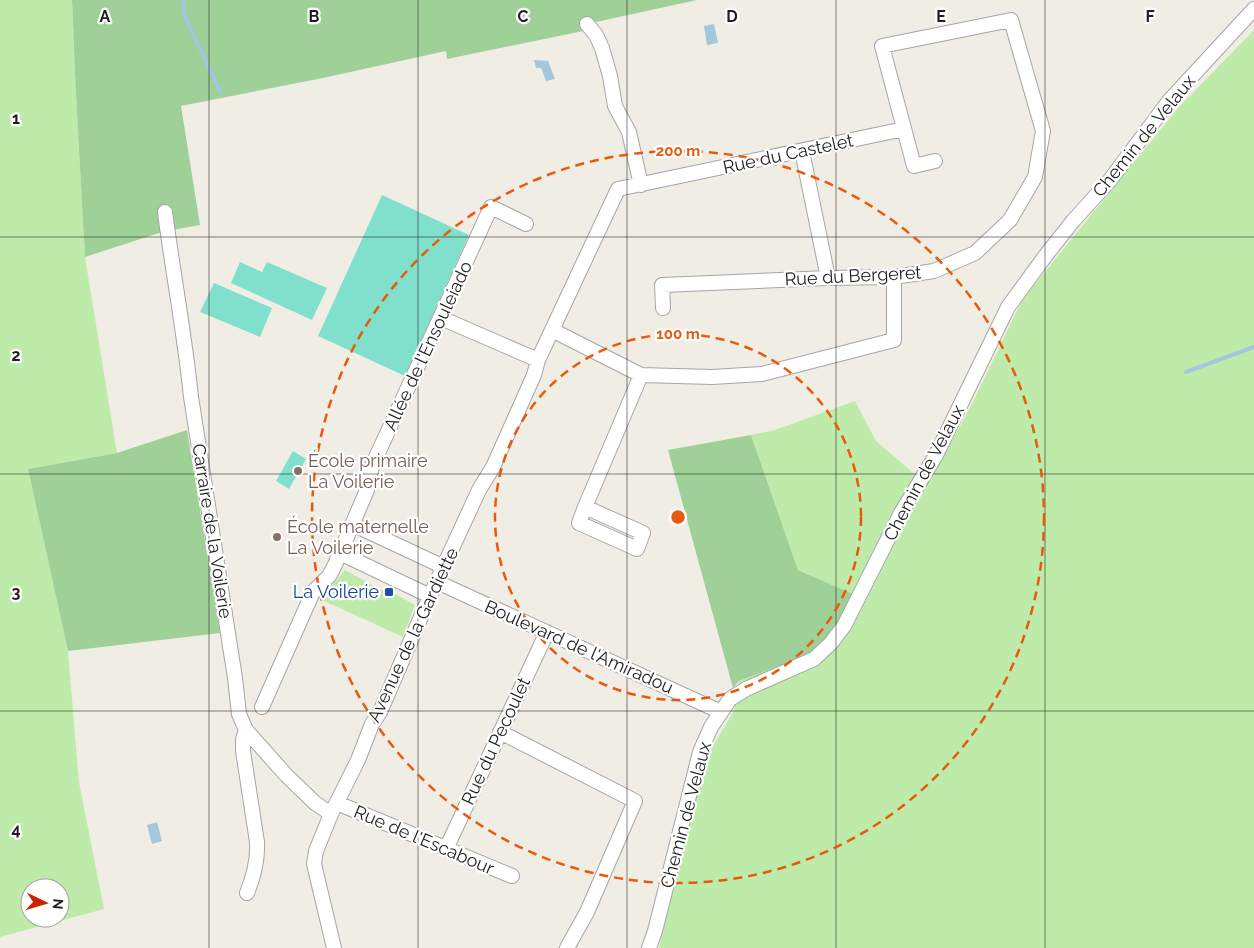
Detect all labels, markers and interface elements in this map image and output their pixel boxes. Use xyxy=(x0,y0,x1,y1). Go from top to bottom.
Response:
text: A xyxy=(100,7,111,26)
text: B xyxy=(309,7,320,26)
text: C xyxy=(518,7,529,26)
text: D xyxy=(726,7,738,26)
text: E xyxy=(936,7,946,26)
text: F xyxy=(1145,7,1155,26)
street label: Chemin de Velaux xyxy=(1088,70,1199,201)
text: 1 xyxy=(12,109,20,128)
street label: Rue du Castelet xyxy=(721,129,855,178)
text: 200 m xyxy=(656,142,700,160)
street label: Allée de l'Ensouleiado xyxy=(379,257,476,434)
street label: Rue du Bergeret xyxy=(784,261,922,290)
text: 100 m xyxy=(656,325,700,343)
text: 2 xyxy=(11,346,21,365)
street label: Chemin de Velaux xyxy=(879,401,968,544)
street label: Carraire de la Voilerie xyxy=(188,442,237,620)
place label: École primaire La Voilerie xyxy=(308,449,428,492)
marker: École primaire La Voilerie xyxy=(292,465,304,477)
centre of rings xyxy=(669,508,687,526)
place label: École maternelle La Voilerie xyxy=(287,515,429,558)
marker: École maternelle La Voilerie xyxy=(271,531,283,543)
street label: Avenue de la Gardiette xyxy=(363,544,462,725)
place label: La Voilerie xyxy=(293,581,379,602)
text: 3 xyxy=(12,583,21,602)
marker: La Voilerie xyxy=(383,586,395,598)
street label: Boulevard de l'Amiradou xyxy=(482,595,677,698)
street label: Rue du Pecoulet xyxy=(457,674,534,808)
street label: Chemin de Velaux xyxy=(656,739,715,890)
street label: Rue de l'Escabour xyxy=(351,801,498,879)
text: 4 xyxy=(11,820,21,839)
north arrow xyxy=(20,878,70,928)
text: N xyxy=(50,898,66,910)

